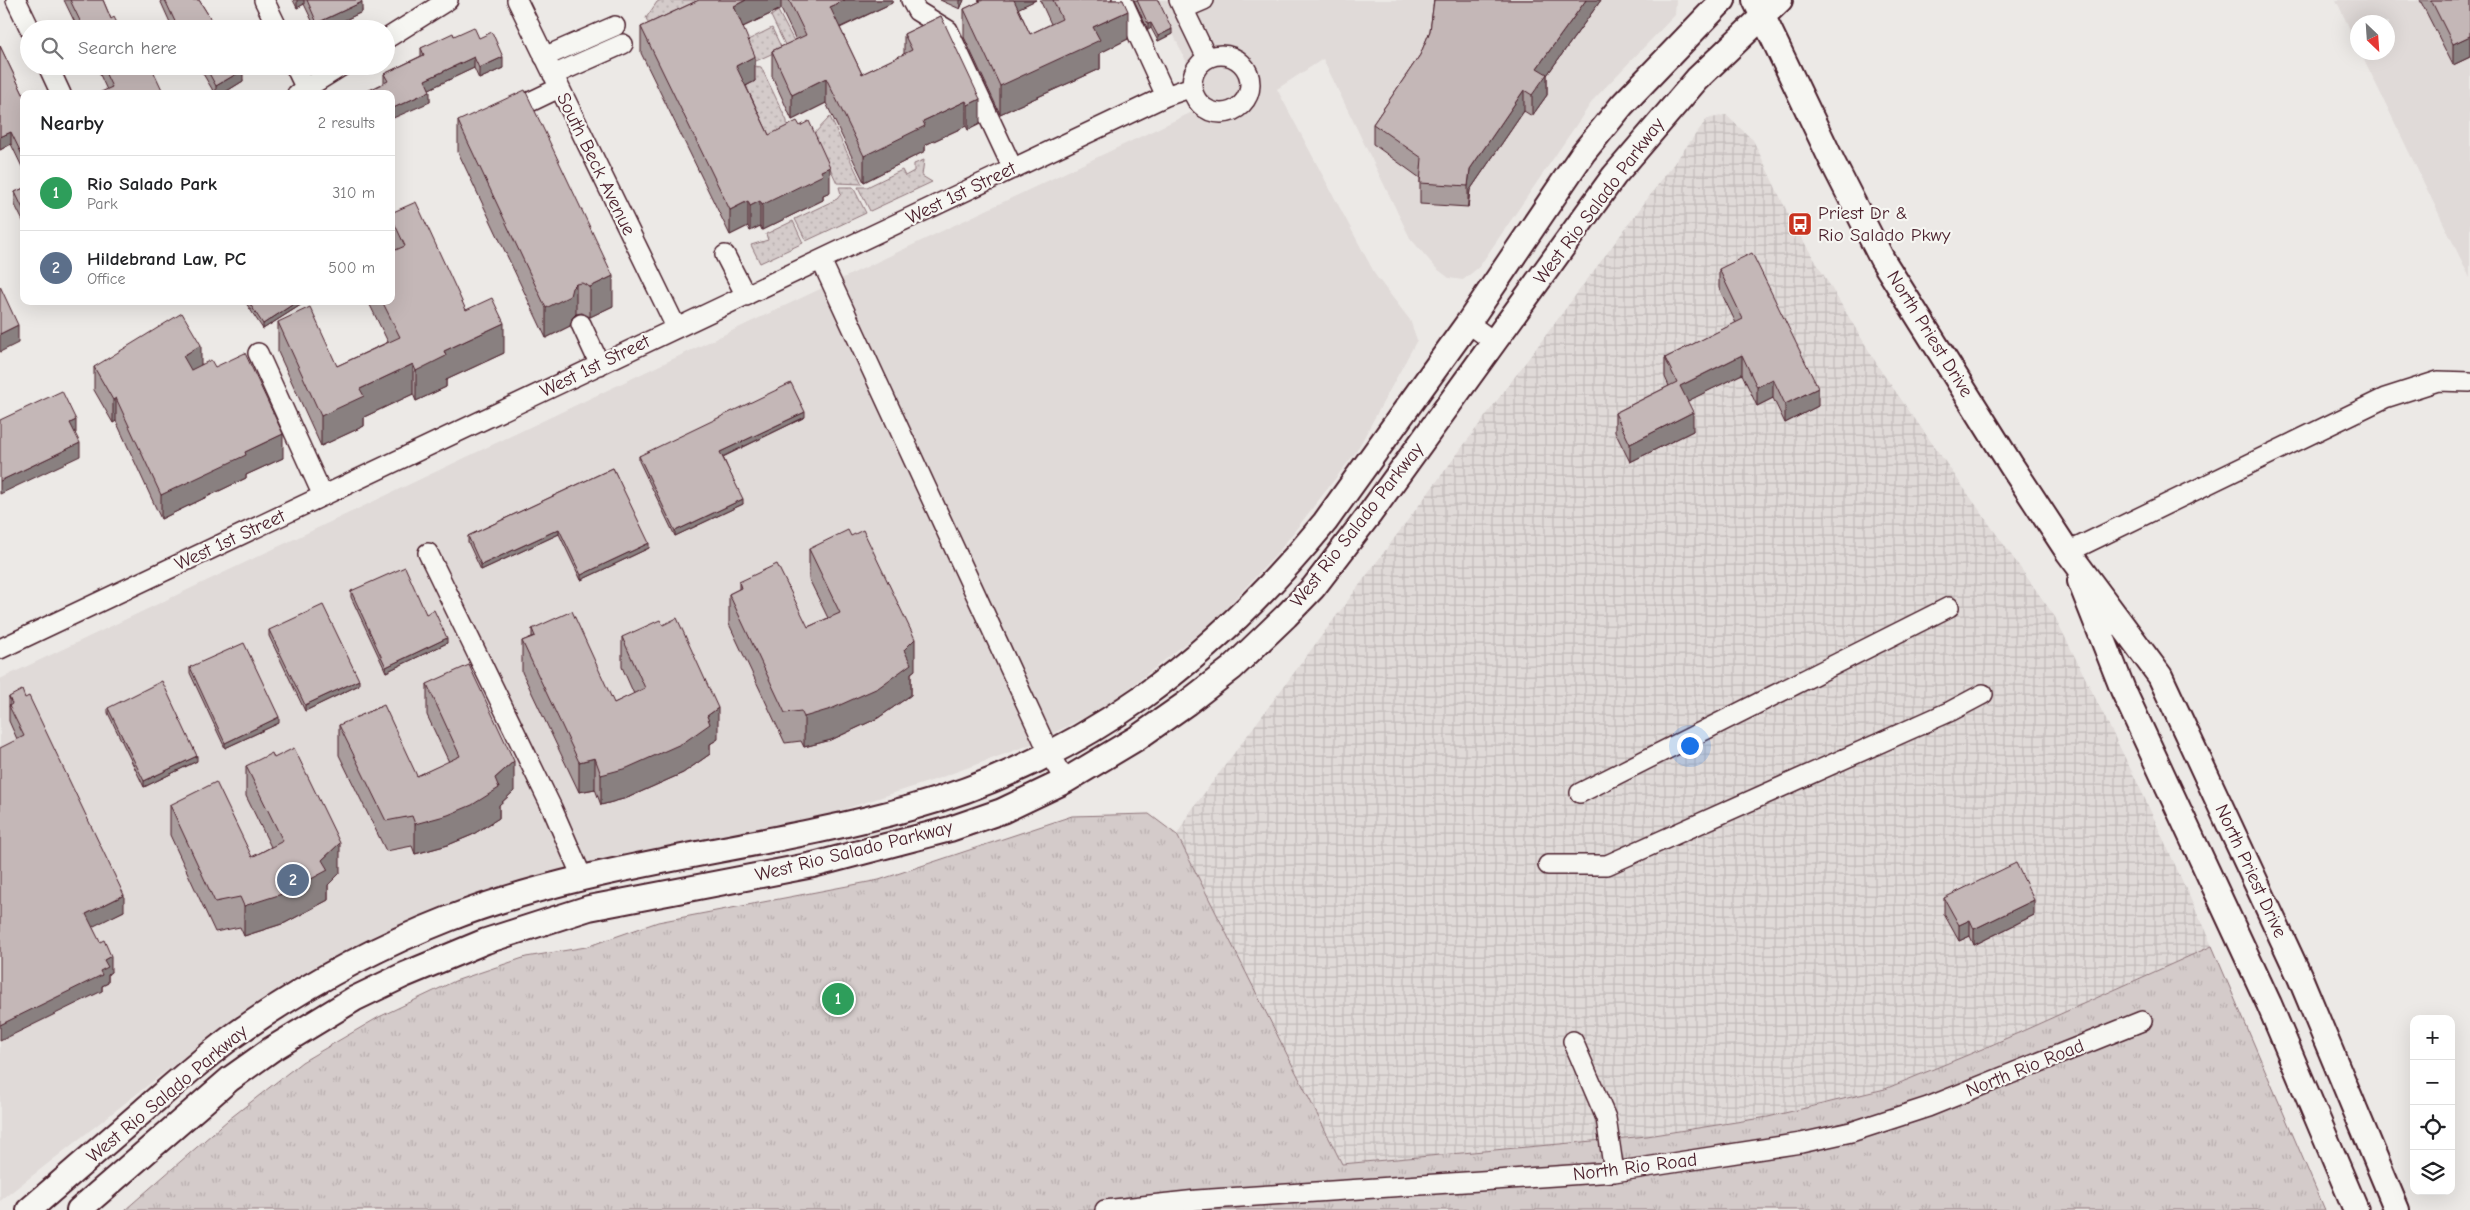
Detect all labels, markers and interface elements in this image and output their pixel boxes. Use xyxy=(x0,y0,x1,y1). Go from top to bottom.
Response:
north arrow xyxy=(2350,15,2395,60)
search box xyxy=(20,20,395,75)
icon: search xyxy=(38,34,66,62)
text: Search here xyxy=(78,37,177,59)
street label: South Beck Avenue xyxy=(552,89,640,239)
text: Nearby xyxy=(40,111,104,135)
street label: West Rio Salado Parkway xyxy=(1529,113,1669,289)
text: 2 results xyxy=(318,114,375,132)
street label: West 1st Street xyxy=(903,157,1020,229)
text: Rio Salado Park xyxy=(87,173,217,195)
text: 1 xyxy=(53,184,59,202)
text: 310 m xyxy=(332,184,375,202)
text: Park xyxy=(87,195,118,213)
place label: Priest Dr & Rio Salado Pkwy xyxy=(1818,202,1951,246)
bus stop icon: Priest Dr & Rio Salado Pkwy xyxy=(1787,211,1813,237)
text: Hildebrand Law, PC xyxy=(87,248,246,270)
text: 2 xyxy=(52,259,60,277)
text: 500 m xyxy=(328,259,375,277)
street label: North Priest Drive xyxy=(1882,267,1978,401)
text: Office xyxy=(87,270,126,288)
street label: West 1st Street xyxy=(537,330,654,402)
street label: West Rio Salado Parkway xyxy=(1286,438,1428,612)
street label: West 1st Street xyxy=(171,505,289,575)
your location xyxy=(1677,733,1703,759)
street label: North Priest Drive xyxy=(2210,801,2292,941)
street label: West Rio Salado Parkway xyxy=(753,816,956,886)
pin: 2 xyxy=(277,861,309,899)
pin: 1 xyxy=(822,980,854,1018)
map controls xyxy=(2410,1015,2455,1195)
button: + xyxy=(2410,1015,2455,1060)
street label: West Rio Salado Parkway xyxy=(82,1020,252,1168)
street label: North Rio Road xyxy=(1963,1034,2087,1102)
button: − xyxy=(2410,1060,2455,1105)
button: locate xyxy=(2410,1105,2455,1150)
street label: North Rio Road xyxy=(1572,1148,1698,1186)
button: layers xyxy=(2410,1150,2455,1195)

